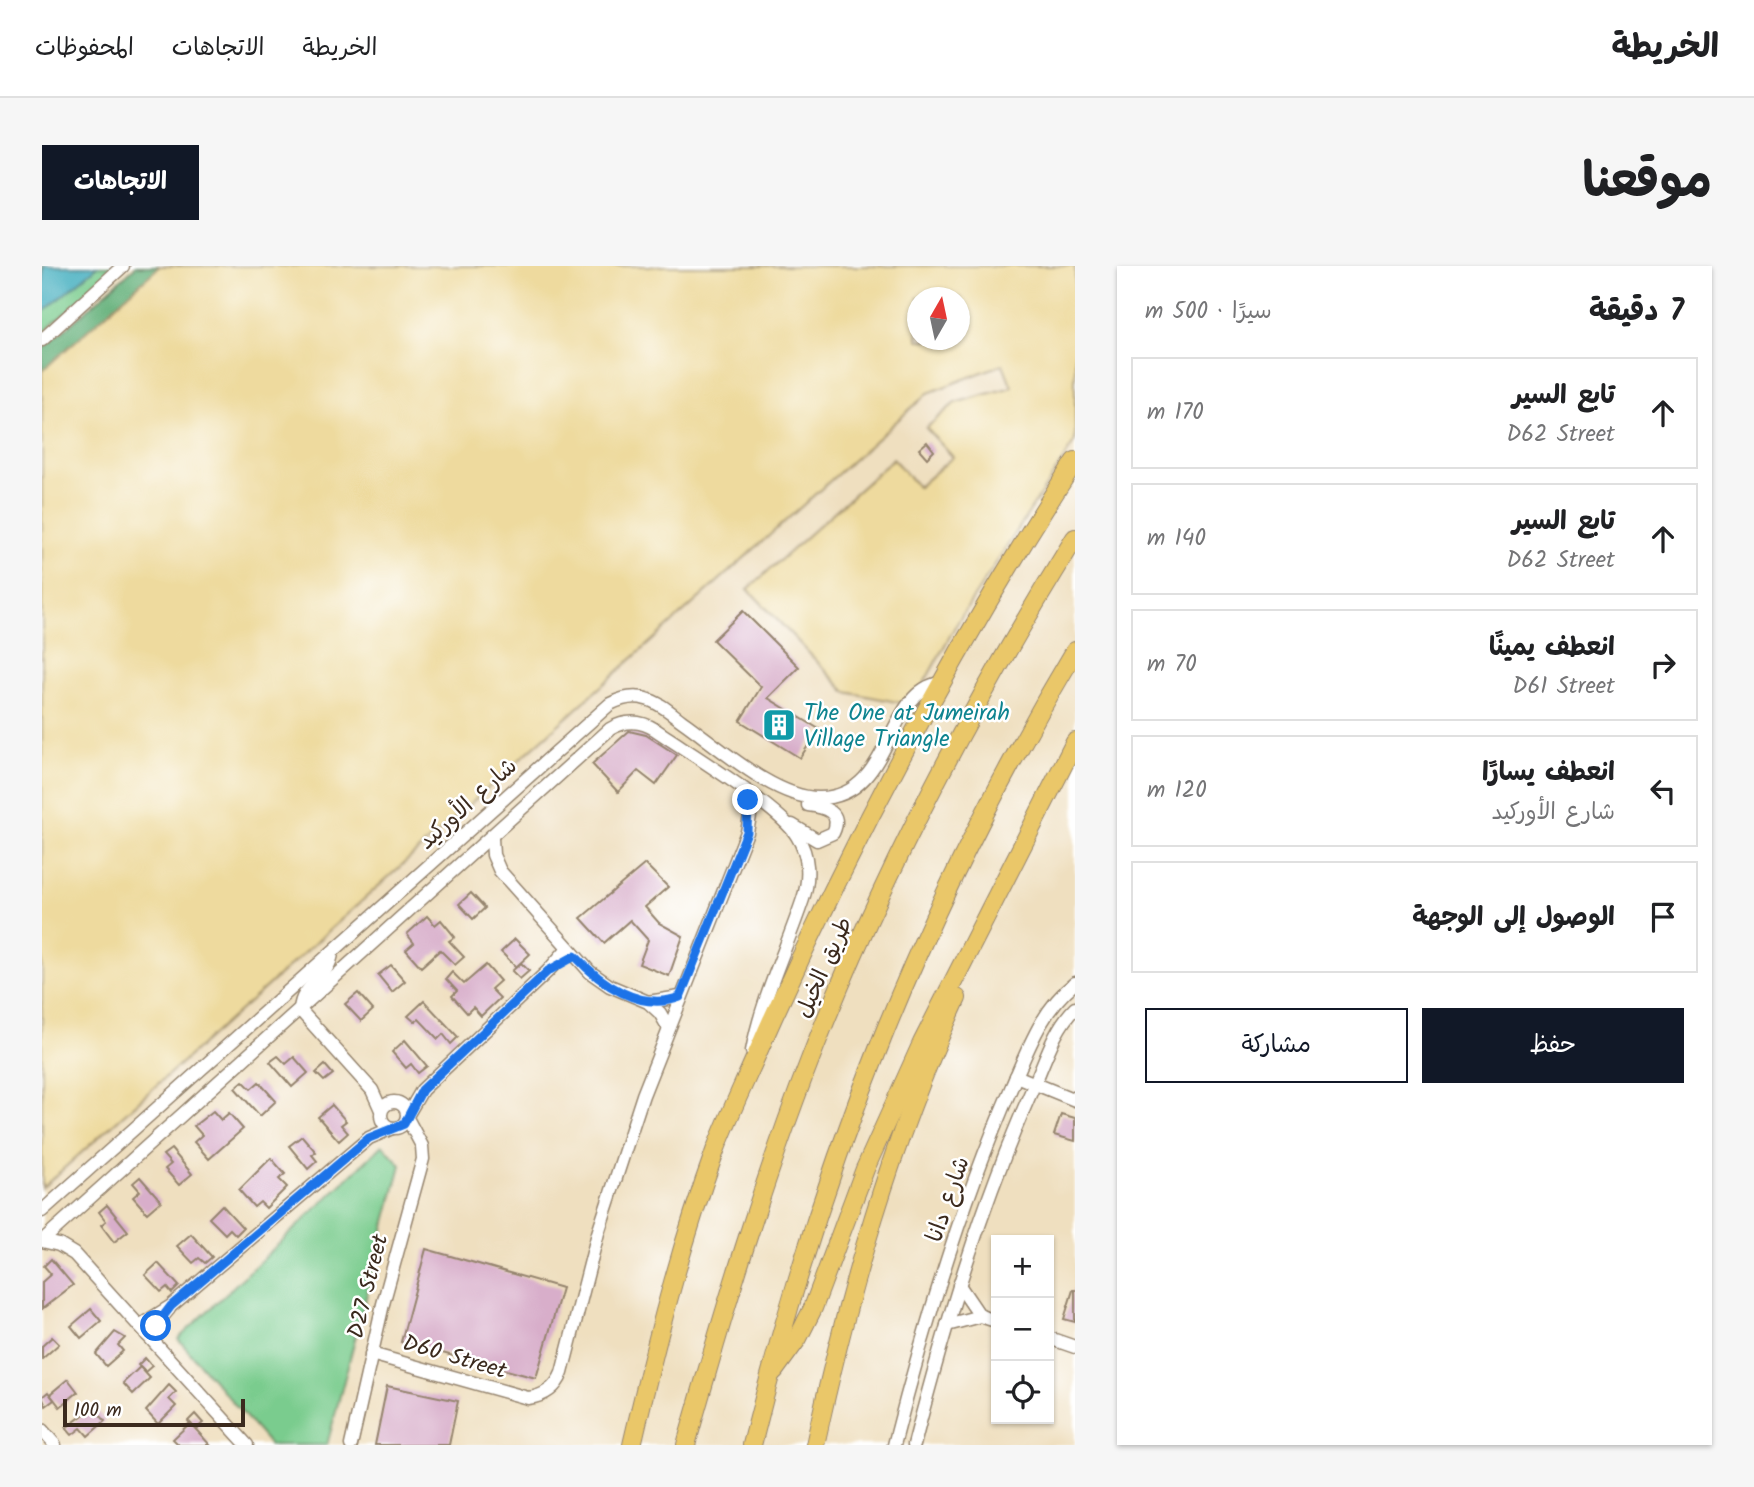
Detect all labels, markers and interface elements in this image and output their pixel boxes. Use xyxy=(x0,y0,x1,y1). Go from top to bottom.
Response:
text: الخريطة xyxy=(1612,22,1719,75)
text: المحفوظات xyxy=(35,29,134,68)
text: الاتجاهات xyxy=(172,29,265,68)
text: الخريطة xyxy=(303,29,377,68)
text: موقعنا xyxy=(1582,144,1712,222)
button: الاتجاهات xyxy=(42,145,199,220)
north arrow xyxy=(907,287,970,350)
text: 7 دقيقة xyxy=(1589,288,1684,336)
text: سيرًا · 500 m xyxy=(1145,294,1272,330)
text: تابع السير xyxy=(1512,375,1615,417)
icon: ahead xyxy=(1644,394,1682,432)
text: 170 m xyxy=(1147,395,1204,431)
text: D62 Street xyxy=(1506,417,1615,453)
text: تابع السير xyxy=(1512,501,1615,543)
icon: ahead xyxy=(1644,520,1682,558)
text: 140 m xyxy=(1147,521,1206,557)
text: D62 Street xyxy=(1506,543,1615,579)
text: انعطف يمينًا xyxy=(1489,627,1615,669)
icon: right xyxy=(1644,646,1682,684)
text: 70 m xyxy=(1147,647,1197,683)
text: D61 Street xyxy=(1513,669,1615,705)
place label: The One at Jumeirah Village Triangle xyxy=(804,696,1010,758)
building icon: The One at Jumeirah Village Triangle xyxy=(760,706,798,744)
street label: شارع الأوركيد xyxy=(410,750,526,859)
text: انعطف يسارًا xyxy=(1482,752,1615,794)
icon: left xyxy=(1644,772,1682,810)
text: 120 m xyxy=(1147,773,1207,809)
route end xyxy=(732,784,763,815)
text: شارع الأوركيد xyxy=(1492,795,1615,831)
text: الوصول إلى الوجهة xyxy=(1412,897,1615,939)
icon: arrive xyxy=(1644,898,1682,936)
street label: طريق الخيل xyxy=(786,911,863,1024)
button: مشاركة xyxy=(1145,1008,1408,1083)
button: حفظ xyxy=(1422,1008,1684,1083)
street label: شارع دانا xyxy=(917,1152,980,1247)
street label: D27 Street xyxy=(339,1229,400,1342)
map controls xyxy=(991,1235,1054,1424)
button: + xyxy=(991,1235,1054,1298)
button: − xyxy=(991,1298,1054,1361)
route start xyxy=(140,1310,171,1341)
street label: D60 Street xyxy=(398,1326,512,1390)
button: locate xyxy=(991,1361,1054,1424)
scale bar xyxy=(63,1396,245,1428)
text: 100 m xyxy=(74,1396,122,1426)

